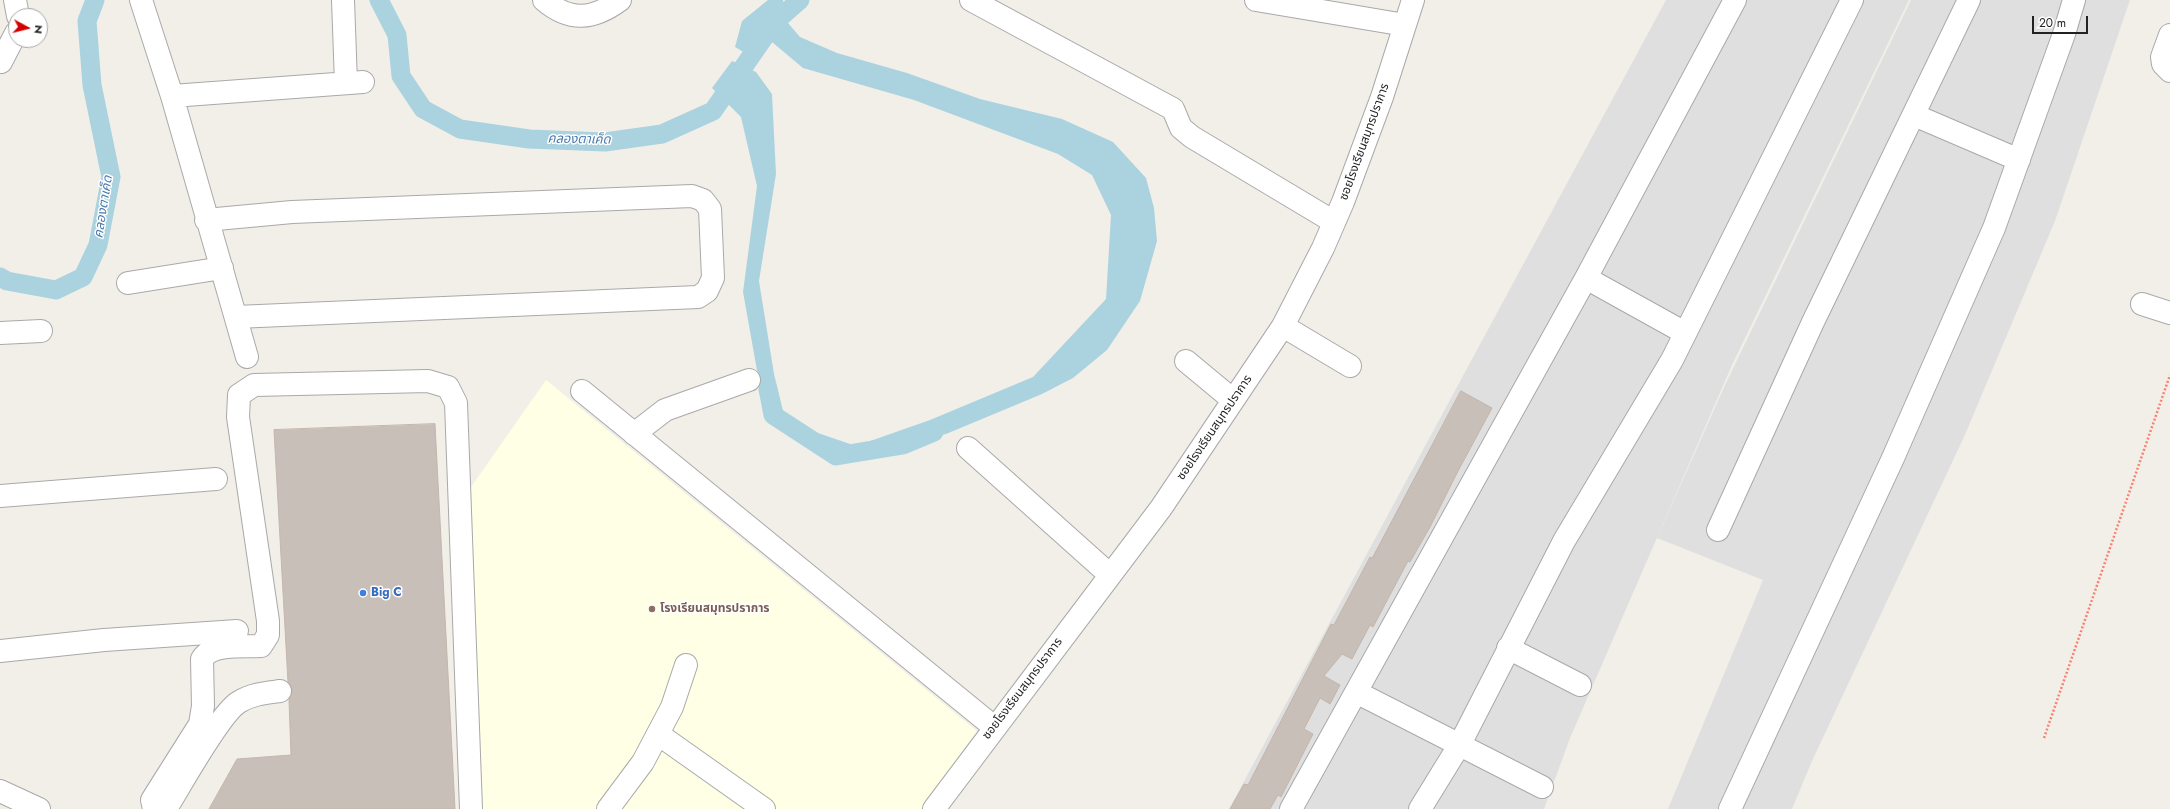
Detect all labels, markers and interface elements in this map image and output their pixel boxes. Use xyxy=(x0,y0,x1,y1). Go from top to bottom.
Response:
north arrow xyxy=(8,8,48,48)
scale bar xyxy=(2034,8,2090,34)
text: 20 m xyxy=(2039,14,2066,32)
text: N xyxy=(30,24,47,35)
street label: ซอยโรงเรียนสมุทรปราการ xyxy=(1337,81,1393,203)
water label: คลองตาเค็ด xyxy=(547,132,611,148)
water label: คลองตาเค็ด xyxy=(91,175,117,239)
street label: ซอยโรงเรียนสมุทรปราการ xyxy=(1174,373,1256,483)
place label: Big C xyxy=(371,586,402,600)
marker: Big C xyxy=(358,588,368,598)
place label: โรงเรียนสมุทรปราการ xyxy=(660,602,770,616)
marker: โรงเรียนสมุทรปราการ xyxy=(647,604,657,614)
street label: ซอยโรงเรียนสมุทรปราการ xyxy=(980,635,1066,743)

